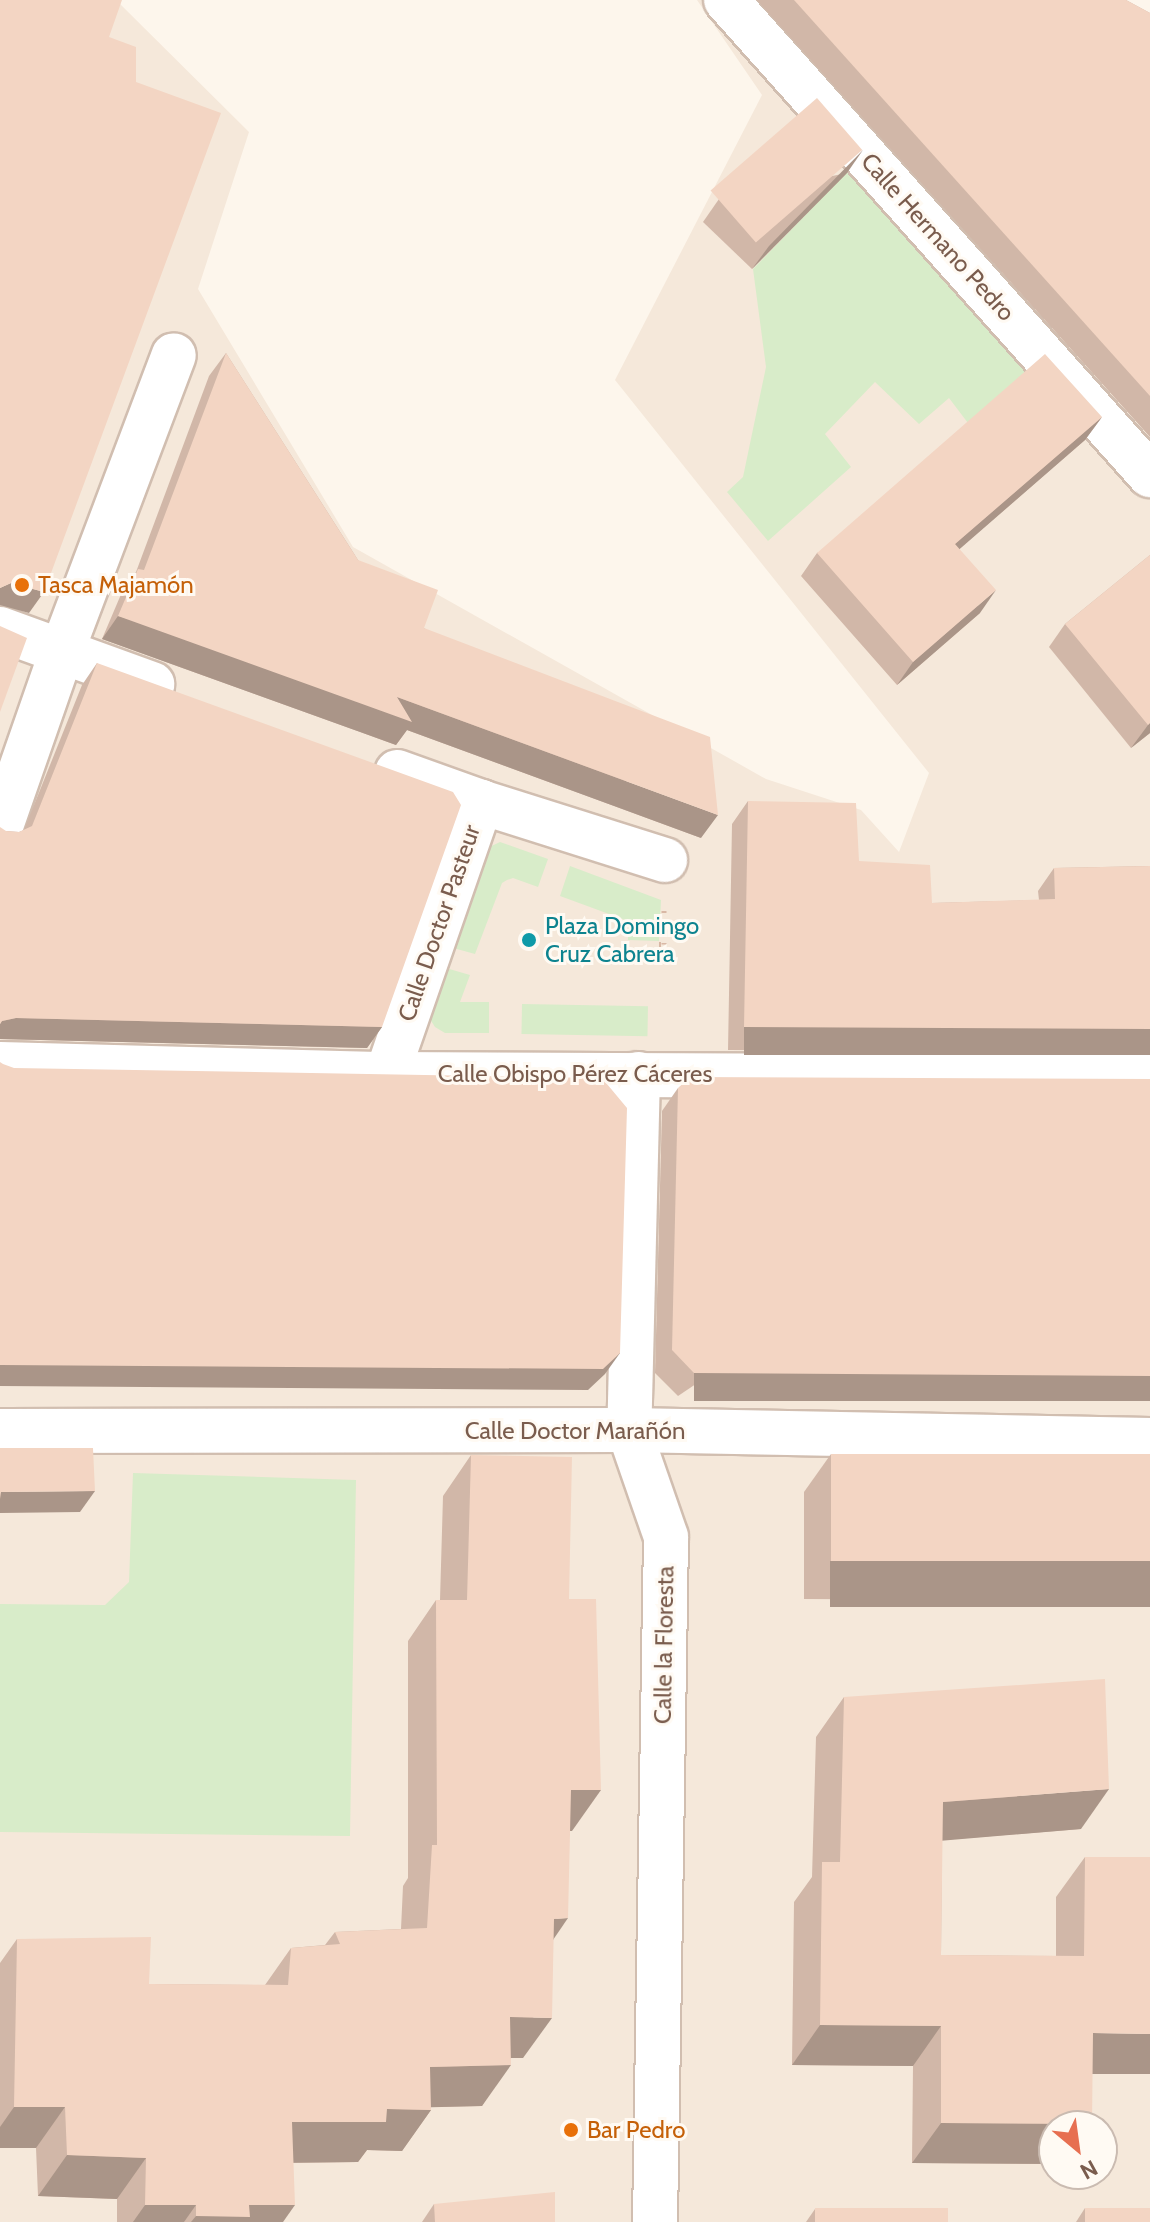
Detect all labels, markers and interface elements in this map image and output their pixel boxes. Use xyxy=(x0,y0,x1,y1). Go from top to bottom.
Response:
street label: Calle Hermano Pedro xyxy=(855,147,1021,327)
place label: Tasca Majamón xyxy=(38,571,194,599)
marker: Tasca Majamón xyxy=(13,576,31,594)
street label: Calle Doctor Pasteur xyxy=(392,821,486,1025)
place label: Plaza Domingo Cruz Cabrera xyxy=(545,912,699,968)
marker: Plaza Domingo Cruz Cabrera xyxy=(520,931,538,949)
street label: Calle Obispo Pérez Cáceres xyxy=(438,1060,712,1088)
street label: Calle Doctor Marañón xyxy=(465,1417,685,1445)
street label: Calle la Floresta xyxy=(648,1566,680,1724)
north arrow xyxy=(1038,2110,1118,2190)
place label: Bar Pedro xyxy=(587,2116,685,2144)
marker: Bar Pedro xyxy=(562,2121,580,2139)
text: N xyxy=(1076,2154,1102,2185)

